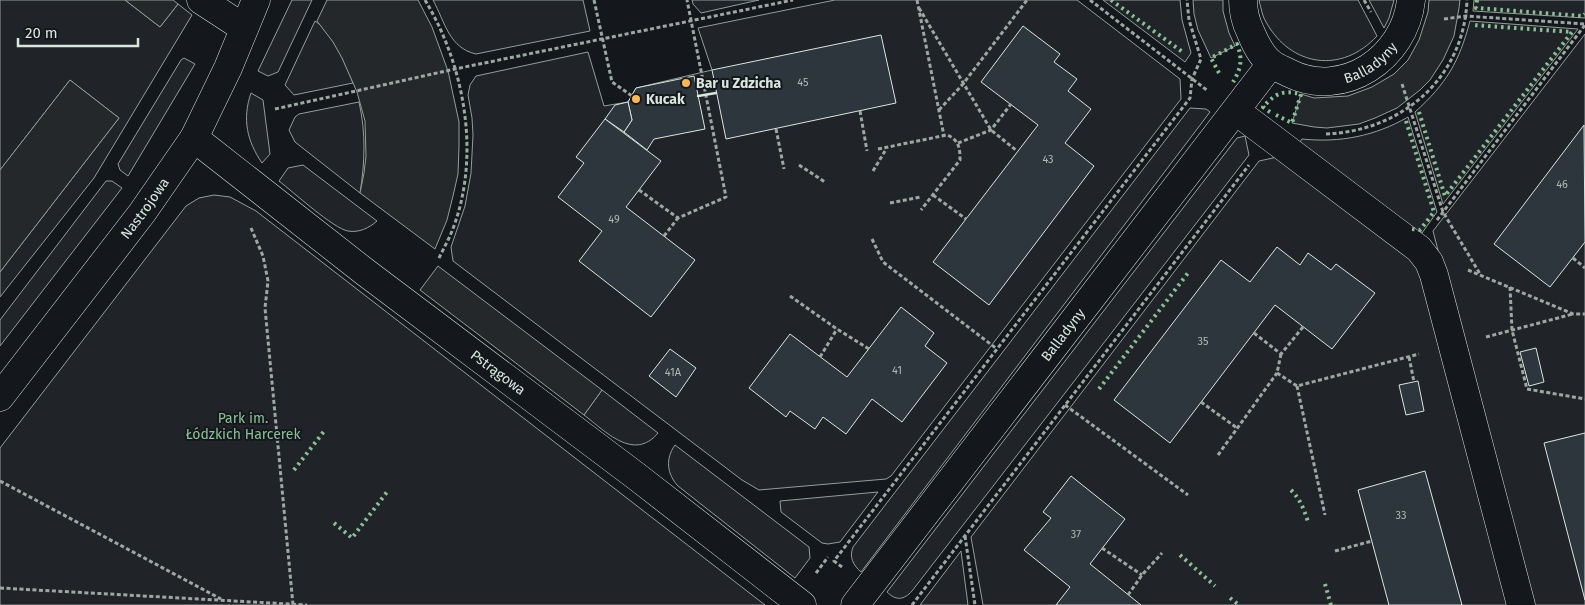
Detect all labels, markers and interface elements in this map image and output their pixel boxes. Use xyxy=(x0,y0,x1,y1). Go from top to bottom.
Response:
scale bar xyxy=(18,15,138,47)
text: 20 m xyxy=(25,24,58,42)
street label: Balladyny xyxy=(1342,39,1401,87)
place label: Bar u Zdzicha xyxy=(696,75,781,92)
house number: 45 xyxy=(797,76,809,89)
marker: Bar u Zdzicha xyxy=(680,77,692,89)
place label: Kucak xyxy=(646,91,685,108)
marker: Kucak xyxy=(630,93,642,105)
house number: 43 xyxy=(1042,153,1054,166)
street label: Nastrojowa xyxy=(117,175,173,242)
house number: 46 xyxy=(1556,178,1568,191)
house number: 49 xyxy=(608,213,620,226)
street label: Balladyny xyxy=(1038,305,1089,365)
house number: 35 xyxy=(1198,335,1209,348)
street label: Pstrągowa xyxy=(467,347,529,399)
house number: 41 xyxy=(892,364,902,377)
house number: 41A xyxy=(665,366,682,379)
park label: Park im. Łódzkich Harcerek xyxy=(185,410,301,443)
house number: 33 xyxy=(1396,509,1406,522)
house number: 37 xyxy=(1071,528,1081,541)

